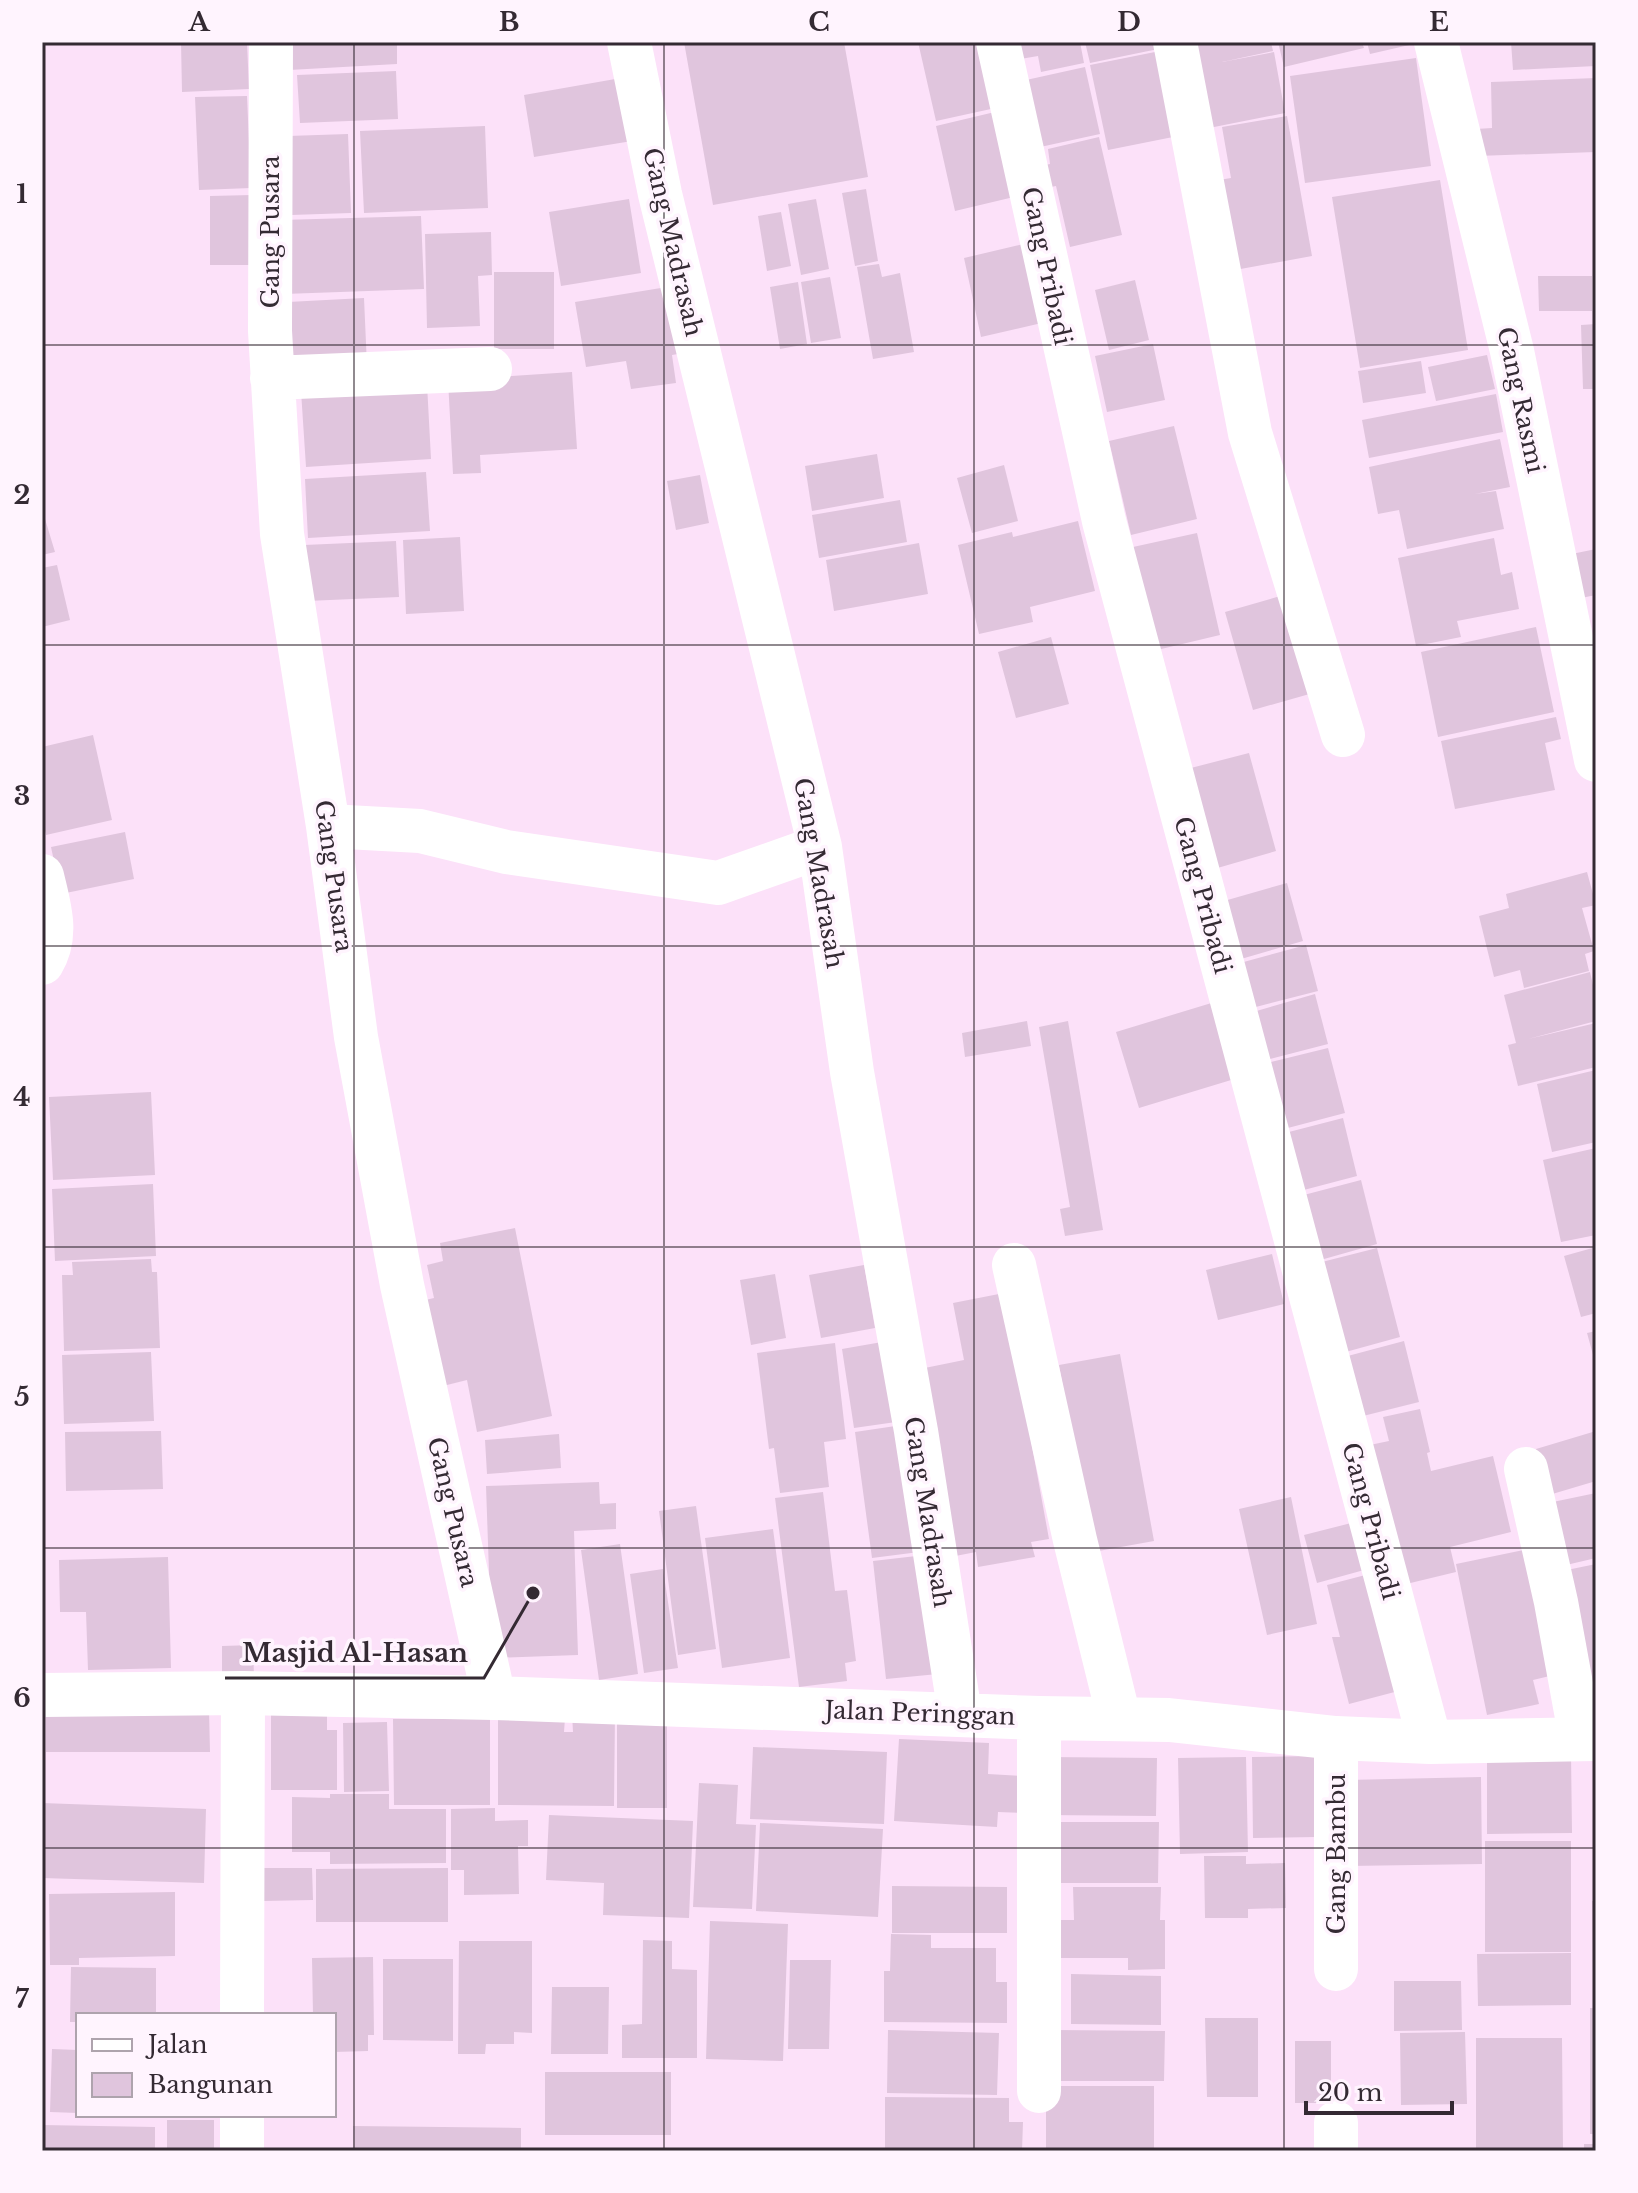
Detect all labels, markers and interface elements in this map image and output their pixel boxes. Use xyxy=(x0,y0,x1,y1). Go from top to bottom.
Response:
text: A xyxy=(187,6,210,38)
text: B xyxy=(499,6,519,38)
text: C xyxy=(808,6,830,38)
text: D xyxy=(1117,6,1141,38)
text: E xyxy=(1429,6,1449,38)
street label: Gang Madrasah xyxy=(637,145,709,339)
street label: Gang Pusara xyxy=(256,155,285,309)
text: 1 xyxy=(16,178,28,210)
street label: Gang Pribadi xyxy=(1016,184,1078,348)
street label: Gang Rasmi xyxy=(1491,324,1551,476)
text: 2 xyxy=(14,479,30,511)
street label: Gang Madrasah xyxy=(788,776,850,970)
text: 3 xyxy=(14,780,30,812)
street label: Gang Pusara xyxy=(309,798,359,955)
street label: Gang Pribadi xyxy=(1168,813,1238,977)
text: 4 xyxy=(13,1081,31,1113)
text: 5 xyxy=(14,1381,30,1413)
street label: Gang Madrasah xyxy=(899,1415,957,1609)
street label: Gang Pusara xyxy=(422,1434,485,1591)
street label: Gang Pribadi xyxy=(1336,1439,1406,1603)
callout: Masjid Al-Hasan xyxy=(225,1628,484,1678)
text: Masjid Al-Hasan xyxy=(242,1637,468,1669)
text: 6 xyxy=(13,1682,31,1714)
street label: Jalan Peringgan xyxy=(821,1695,1016,1731)
street label: Gang Bambu xyxy=(1322,1774,1351,1934)
text: 7 xyxy=(15,1983,29,2015)
legend xyxy=(76,2013,336,2117)
text: Jalan xyxy=(145,2030,208,2059)
scale bar xyxy=(1306,2065,1452,2115)
text: Bangunan xyxy=(148,2070,273,2099)
text: 20 m xyxy=(1318,2078,1383,2107)

